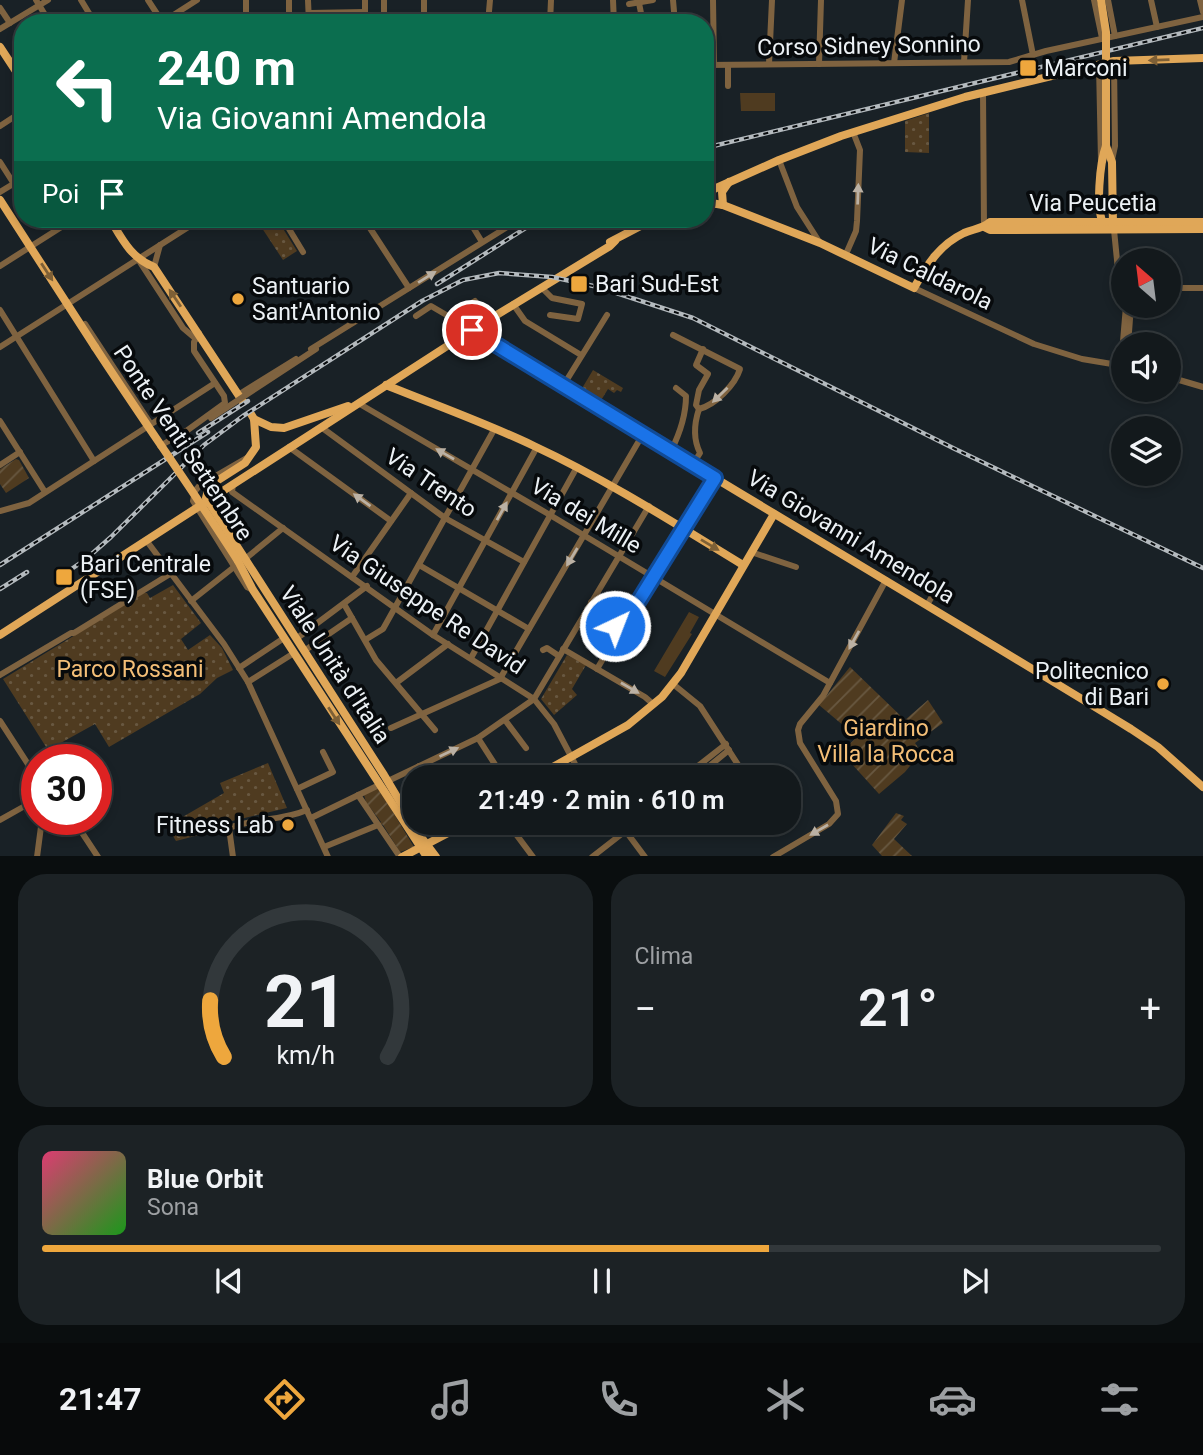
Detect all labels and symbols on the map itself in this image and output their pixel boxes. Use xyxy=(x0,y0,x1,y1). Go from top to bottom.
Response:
street label: Corso Sidney Sonnino xyxy=(757,31,981,61)
one-way arrow xyxy=(1147,54,1169,65)
place label: Marconi xyxy=(1044,55,1128,82)
marker: Marconi xyxy=(1018,58,1038,78)
one-way arrow xyxy=(852,182,863,204)
street label: Via Peucetia xyxy=(1029,190,1157,217)
street label: Via Caldarola xyxy=(863,232,997,316)
north arrow xyxy=(1111,248,1181,318)
one-way arrow xyxy=(41,263,54,282)
one-way arrow xyxy=(417,270,437,283)
place label: Bari Sud-Est xyxy=(595,271,719,298)
place label: Santuario Sant'Antonio xyxy=(252,273,381,326)
marker: Bari Sud-Est xyxy=(569,274,589,294)
one-way arrow xyxy=(168,288,181,307)
marker: Santuario Sant'Antonio xyxy=(230,291,246,307)
pin xyxy=(442,300,502,360)
street label: Ponte Venti Settembre xyxy=(108,340,258,546)
one-way arrow xyxy=(712,386,729,402)
street label: Via Trento xyxy=(380,443,482,523)
one-way arrow xyxy=(436,448,455,460)
street label: Via Giovanni Amendola xyxy=(742,464,960,610)
street label: Via dei Mille xyxy=(526,472,646,560)
one-way arrow xyxy=(353,493,371,507)
one-way arrow xyxy=(496,501,508,520)
street label: Via Giuseppe Re David xyxy=(324,530,530,680)
one-way arrow xyxy=(700,538,720,551)
one-way arrow xyxy=(566,547,578,566)
place label: Bari Centrale (FSE) xyxy=(80,551,211,604)
marker: Bari Centrale (FSE) xyxy=(54,567,74,587)
street label: Viale Unità d'Italia xyxy=(274,581,396,749)
position arrow xyxy=(578,589,652,663)
one-way arrow xyxy=(848,630,859,650)
park label: Parco Rossani xyxy=(56,656,204,683)
place label: Politecnico di Bari xyxy=(1035,658,1149,711)
marker: Politecnico di Bari xyxy=(1155,676,1171,692)
one-way arrow xyxy=(621,682,640,694)
one-way arrow xyxy=(327,706,340,725)
park label: Giardino Villa la Rocca xyxy=(817,715,955,768)
speed limit sign: 30 xyxy=(21,744,112,835)
one-way arrow xyxy=(439,746,459,757)
place label: Fitness Lab xyxy=(156,812,274,839)
marker: Fitness Lab xyxy=(280,817,296,833)
one-way arrow xyxy=(809,824,828,836)

